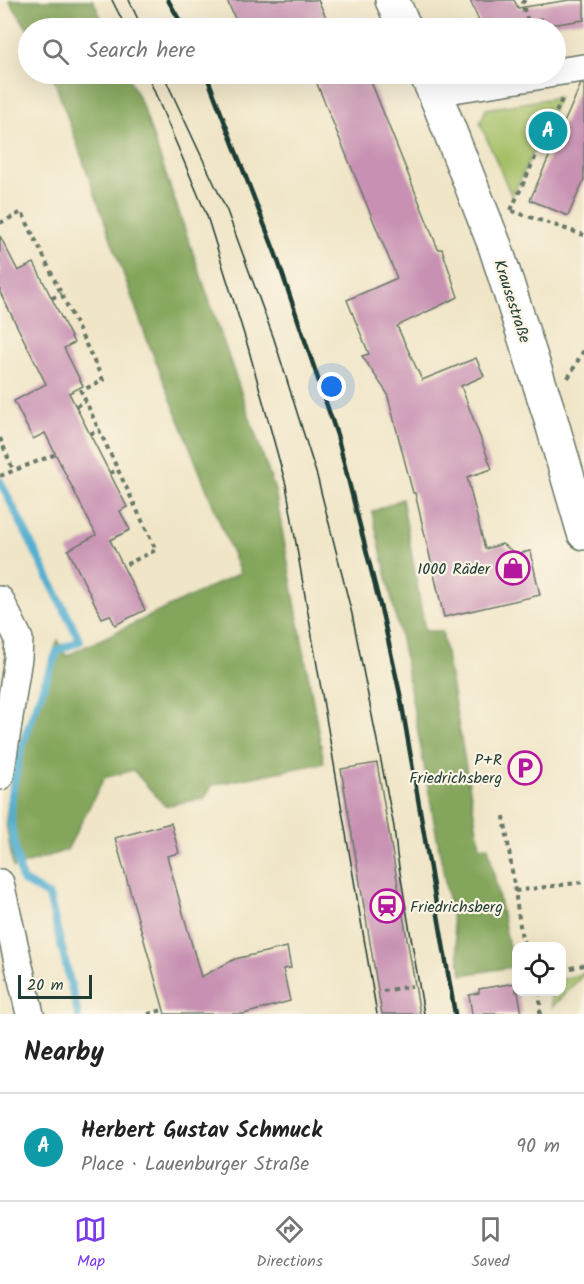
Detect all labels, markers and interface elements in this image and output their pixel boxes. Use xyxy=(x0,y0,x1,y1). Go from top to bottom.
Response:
search box xyxy=(18,18,566,84)
text: Search here xyxy=(87,34,195,69)
icon: search xyxy=(39,35,72,68)
pin: A xyxy=(528,108,568,154)
street label: Krausestraße xyxy=(486,257,537,346)
your location xyxy=(317,372,346,401)
shop icon: 1000 Räder xyxy=(495,550,531,586)
place label: 1000 Räder xyxy=(417,557,492,582)
place label: P+R Friedrichsberg xyxy=(409,748,502,791)
parking icon: P+R Friedrichsberg xyxy=(507,750,543,786)
station icon: Friedrichsberg xyxy=(369,888,405,924)
place label: Friedrichsberg xyxy=(410,895,503,920)
map controls xyxy=(512,942,566,996)
button: locate xyxy=(512,942,566,996)
scale bar xyxy=(18,972,92,1000)
text: 20 m xyxy=(27,973,63,998)
text: Nearby xyxy=(24,1032,104,1074)
text: Herbert Gustav Schmuck xyxy=(81,1114,322,1149)
text: A xyxy=(37,1131,50,1163)
text: 90 m xyxy=(516,1131,560,1163)
text: Place · Lauenburger Straße xyxy=(81,1149,309,1181)
tab: Map xyxy=(74,1213,107,1274)
tab: Directions xyxy=(256,1213,323,1274)
tab: Saved xyxy=(472,1213,510,1274)

